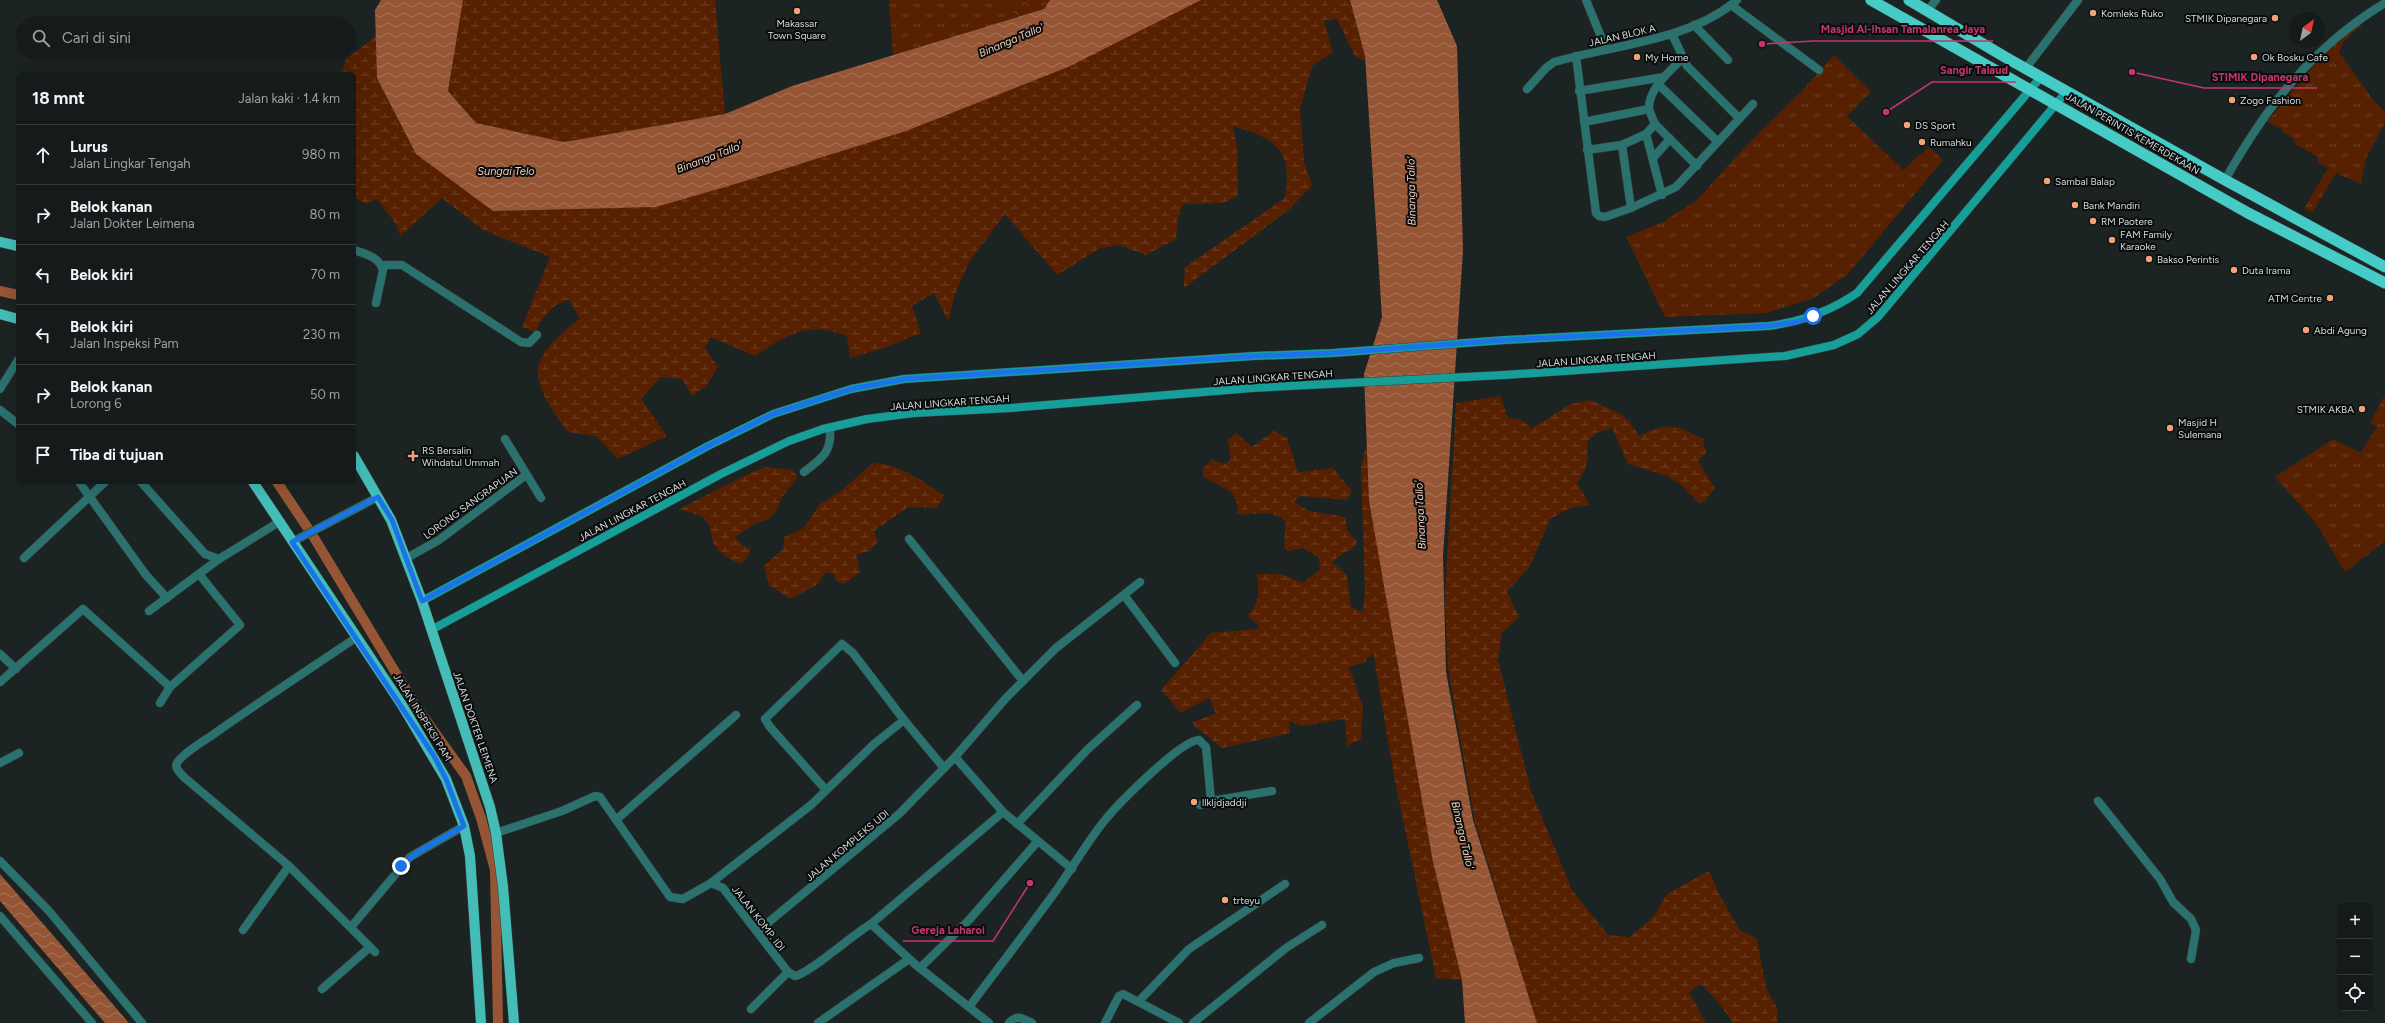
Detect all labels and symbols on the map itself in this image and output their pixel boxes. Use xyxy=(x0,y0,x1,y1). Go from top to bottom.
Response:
marker: Makassar Town Square xyxy=(792,6,802,16)
place label: Komleks Ruko xyxy=(2101,7,2164,20)
marker: Komleks Ruko xyxy=(2088,8,2098,18)
place label: STMIK Dipanegara xyxy=(2185,12,2267,25)
north arrow xyxy=(2289,12,2325,48)
marker: STMIK Dipanegara xyxy=(2270,13,2280,23)
place label: Makassar Town Square xyxy=(768,17,826,42)
callout: Masjid Al-Ihsan Tamalanrea Jaya xyxy=(1813,18,1993,41)
water label: Binanga Tallo' xyxy=(977,21,1046,60)
street label: JALAN BLOK A xyxy=(1587,21,1657,50)
text: Masjid Al-Ihsan Tamalanrea Jaya xyxy=(1821,23,1985,36)
place label: My Home xyxy=(1645,51,1689,64)
place label: Ok Bosku Cafe xyxy=(2262,51,2329,64)
marker: My Home xyxy=(1632,52,1642,62)
marker: Ok Bosku Cafe xyxy=(2249,52,2259,62)
callout: Sangir Talaud xyxy=(1932,59,2016,82)
text: Sangir Talaud xyxy=(1940,64,2008,77)
callout: STIMIK Dipanegara xyxy=(2204,65,2317,88)
text: STIMIK Dipanegara xyxy=(2212,71,2309,84)
street label: JALAN PERINTIS KEMERDEKAAN xyxy=(2064,90,2202,177)
place label: Zogo Fashion xyxy=(2240,94,2301,107)
marker: Zogo Fashion xyxy=(2227,95,2237,105)
place label: DS Sport xyxy=(1915,119,1956,132)
marker: DS Sport xyxy=(1902,120,1912,130)
place label: Rumahku xyxy=(1930,136,1971,149)
marker: Rumahku xyxy=(1917,137,1927,147)
water label: Binanga Tallo' xyxy=(675,139,744,176)
water label: Binanga Tallo' xyxy=(1404,156,1419,226)
water label: Sungai Telo xyxy=(477,165,535,178)
place label: Sambal Balap xyxy=(2055,175,2115,188)
marker: Sambal Balap xyxy=(2042,176,2052,186)
place label: Bank Mandiri xyxy=(2083,199,2140,212)
marker: Bank Mandiri xyxy=(2070,200,2080,210)
place label: RM Paotere xyxy=(2101,215,2153,228)
marker: RM Paotere xyxy=(2088,216,2098,226)
street label: JALAN LINGKAR TENGAH xyxy=(1863,218,1952,317)
place label: FAM Family Karaoke xyxy=(2120,228,2173,253)
marker: FAM Family Karaoke xyxy=(2107,235,2117,245)
place label: Bakso Perintis xyxy=(2157,253,2220,266)
marker: Bakso Perintis xyxy=(2144,254,2154,264)
place label: Duta Irama xyxy=(2242,264,2291,277)
marker: Duta Irama xyxy=(2229,265,2239,275)
place label: ATM Centre xyxy=(2268,292,2323,305)
marker: ATM Centre xyxy=(2325,293,2335,303)
route start xyxy=(1804,307,1822,325)
place label: Abdi Agung xyxy=(2314,324,2367,337)
marker: Abdi Agung xyxy=(2301,325,2311,335)
street label: JALAN LINGKAR TENGAH xyxy=(1536,349,1656,370)
street label: JALAN LINGKAR TENGAH xyxy=(1213,367,1333,388)
street label: JALAN LINGKAR TENGAH xyxy=(890,392,1010,413)
place label: STMIK AKBA xyxy=(2297,403,2354,416)
marker: STMIK AKBA xyxy=(2357,404,2367,414)
place label: Masjid H Sulemana xyxy=(2178,416,2222,441)
marker: Masjid H Sulemana xyxy=(2165,423,2175,433)
place label: RS Bersalin Wihdatul Ummah xyxy=(422,444,500,469)
marker: RS Bersalin Wihdatul Ummah xyxy=(407,450,419,462)
street label: LORONG SANGRAPUAN xyxy=(421,465,520,542)
street label: JALAN LINGKAR TENGAH xyxy=(576,477,688,544)
water label: Binanga Tallo' xyxy=(1412,479,1429,550)
street label: JALAN DOKTER LEIMENA xyxy=(450,669,501,785)
street label: JALAN INSPEKSI PAM xyxy=(390,671,455,763)
place label: llkljdjaddji xyxy=(1202,796,1247,809)
marker: llkljdjaddji xyxy=(1189,797,1199,807)
water label: Binanga Tallo' xyxy=(1448,800,1477,871)
street label: JALAN KOMPLEKS UDI xyxy=(803,807,892,884)
route end xyxy=(392,857,410,875)
street label: JALAN KOMP. IDI xyxy=(729,883,788,953)
place label: trteyu xyxy=(1233,894,1260,907)
marker: trteyu xyxy=(1220,895,1230,905)
callout: Gereja Laharoi xyxy=(903,918,993,941)
text: Gereja Laharoi xyxy=(911,924,985,937)

